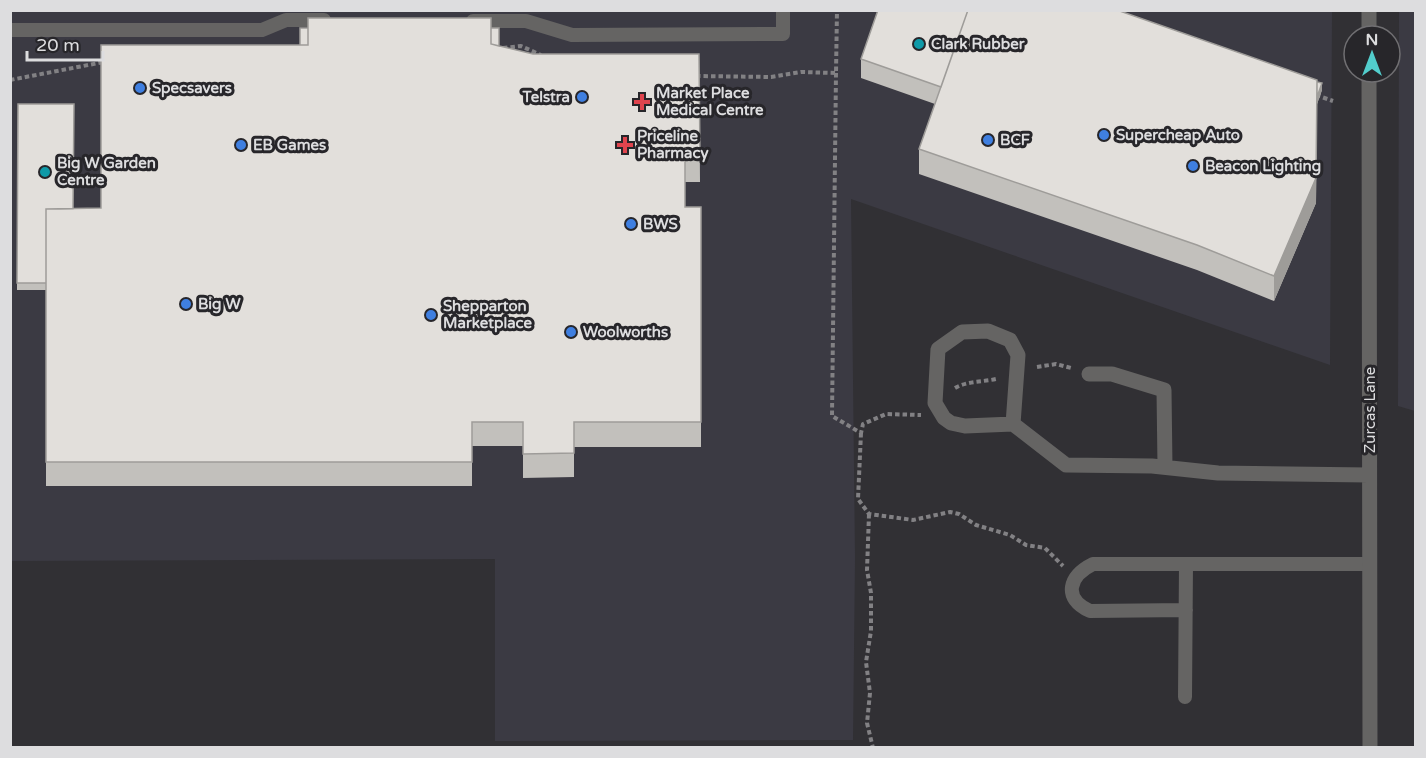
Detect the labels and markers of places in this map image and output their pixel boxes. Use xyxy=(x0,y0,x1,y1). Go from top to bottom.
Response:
place label: Clark Rubber xyxy=(931,35,1025,53)
marker: Clark Rubber xyxy=(912,37,926,51)
place label: Specsavers xyxy=(152,79,232,98)
marker: Specsavers xyxy=(133,81,147,95)
place label: Market Place Medical Centre xyxy=(656,84,764,119)
place label: Telstra xyxy=(522,88,570,106)
marker: Telstra xyxy=(575,90,589,104)
marker: Market Place Medical Centre xyxy=(633,93,651,111)
place label: Supercheap Auto xyxy=(1116,126,1240,145)
place label: Priceline Pharmacy xyxy=(637,127,709,163)
marker: Supercheap Auto xyxy=(1097,128,1111,142)
place label: BCF xyxy=(1000,131,1030,149)
marker: BCF xyxy=(981,133,995,147)
place label: EB Games xyxy=(253,136,326,154)
marker: EB Games xyxy=(234,138,248,152)
marker: Priceline Pharmacy xyxy=(618,138,632,152)
place label: Big W Garden Centre xyxy=(57,154,156,189)
place label: Beacon Lighting xyxy=(1205,157,1321,176)
marker: Beacon Lighting xyxy=(1186,159,1200,173)
marker: Big W Garden Centre xyxy=(38,165,52,179)
place label: BWS xyxy=(643,215,678,233)
marker: BWS xyxy=(624,217,638,231)
place label: Big W xyxy=(198,295,241,314)
marker: Big W xyxy=(179,297,193,311)
place label: Shepparton Marketplace xyxy=(443,297,532,333)
marker: Shepparton Marketplace xyxy=(424,308,438,322)
place label: Woolworths xyxy=(583,323,668,341)
marker: Woolworths xyxy=(564,325,578,339)

